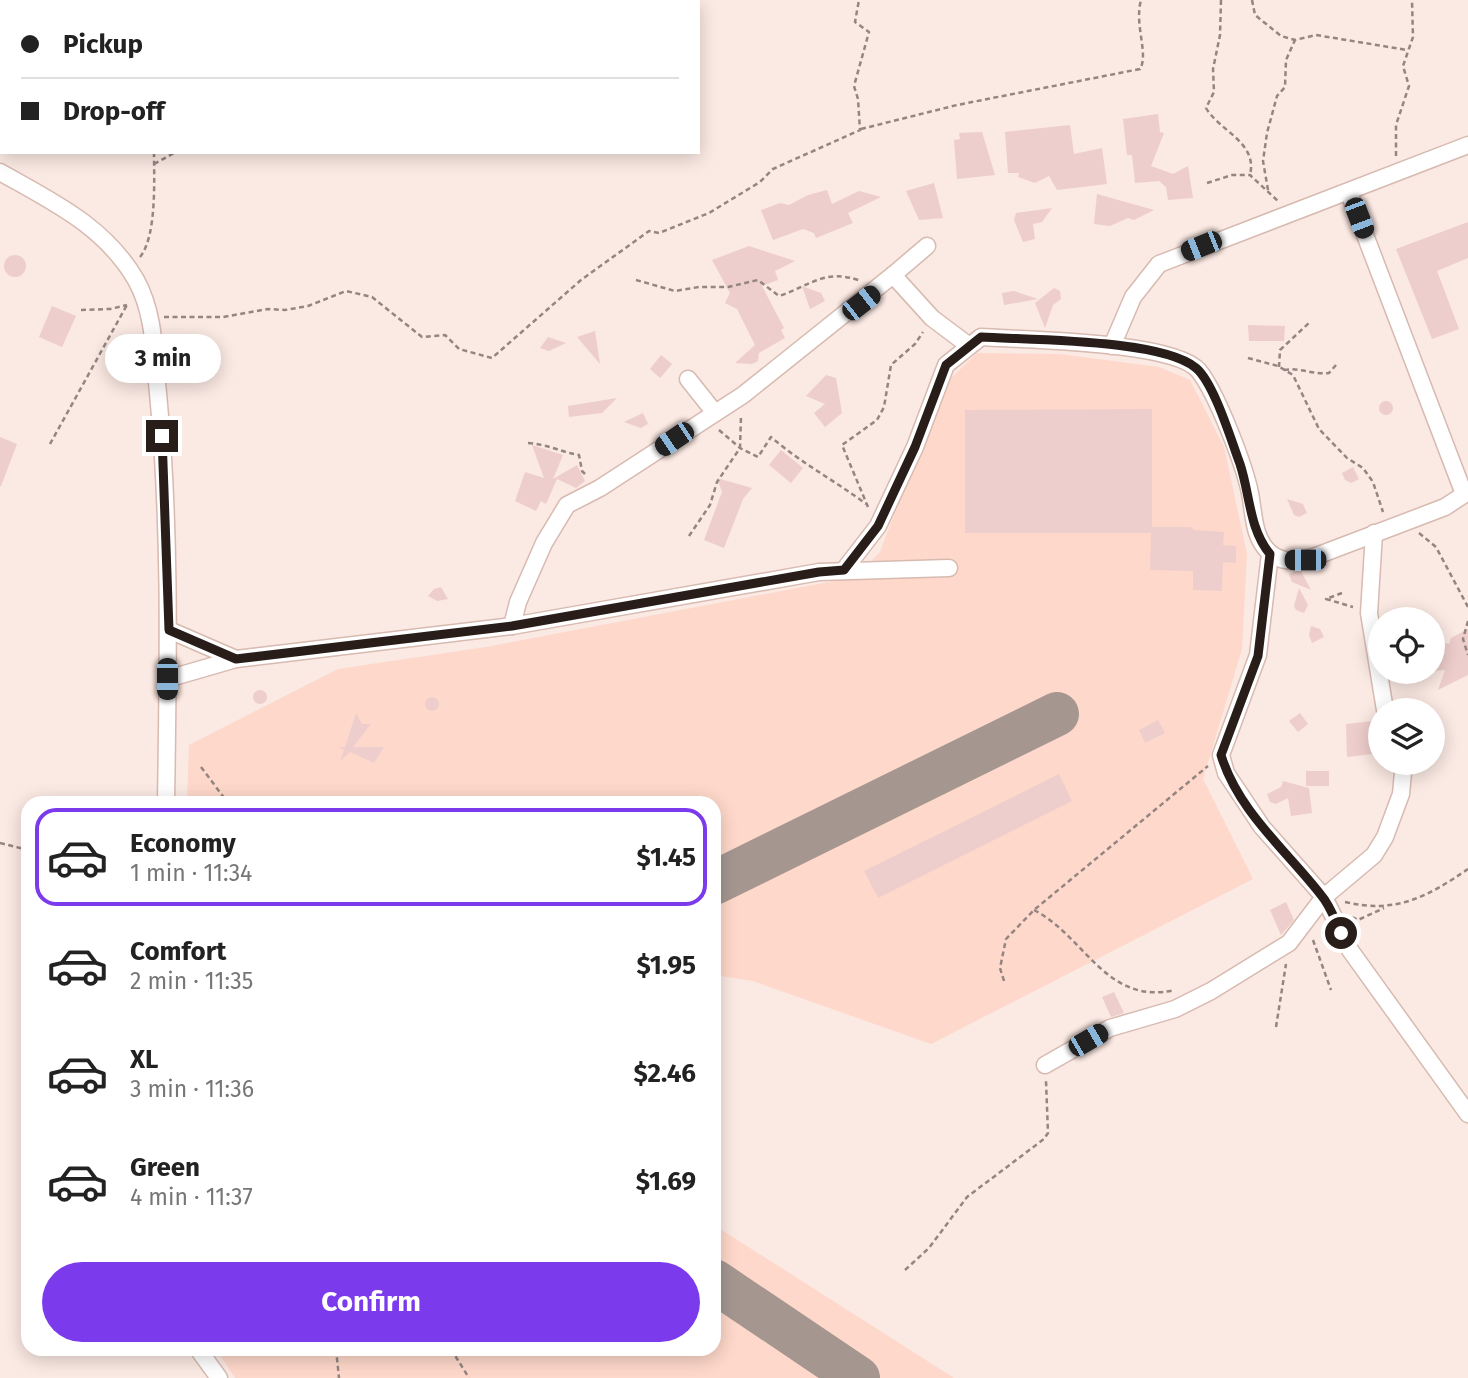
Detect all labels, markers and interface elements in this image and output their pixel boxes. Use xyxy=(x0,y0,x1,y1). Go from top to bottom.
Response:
text: Pickup xyxy=(63,29,143,60)
text: Drop-off xyxy=(63,96,165,127)
car xyxy=(1342,195,1377,241)
car xyxy=(1178,228,1225,264)
car xyxy=(838,282,885,324)
callout: 3 min xyxy=(104,334,220,384)
text: 3 min xyxy=(135,344,191,372)
car xyxy=(651,419,698,459)
route end xyxy=(146,420,178,452)
car xyxy=(1285,550,1327,571)
map controls xyxy=(1368,607,1445,775)
button: locate xyxy=(1368,607,1445,684)
car xyxy=(157,658,178,700)
button: layers xyxy=(1368,698,1445,775)
icon: car xyxy=(46,826,109,889)
text: Economy xyxy=(130,828,236,859)
text: $1.45 xyxy=(637,842,696,873)
text: 1 min · 11:34 xyxy=(130,859,252,887)
route start xyxy=(1325,917,1357,949)
icon: car xyxy=(46,934,109,997)
text: Comfort xyxy=(130,936,226,967)
text: $1.95 xyxy=(636,950,696,981)
text: 2 min · 11:35 xyxy=(130,967,253,995)
car xyxy=(1065,1020,1112,1060)
icon: car xyxy=(46,1042,109,1105)
text: XL xyxy=(130,1044,158,1075)
text: $2.46 xyxy=(634,1058,696,1089)
text: 3 min · 11:36 xyxy=(130,1075,254,1103)
icon: car xyxy=(46,1150,109,1213)
text: Green xyxy=(130,1152,200,1183)
text: $1.69 xyxy=(636,1166,696,1197)
text: 4 min · 11:37 xyxy=(130,1183,253,1211)
button: Confirm xyxy=(42,1262,700,1342)

